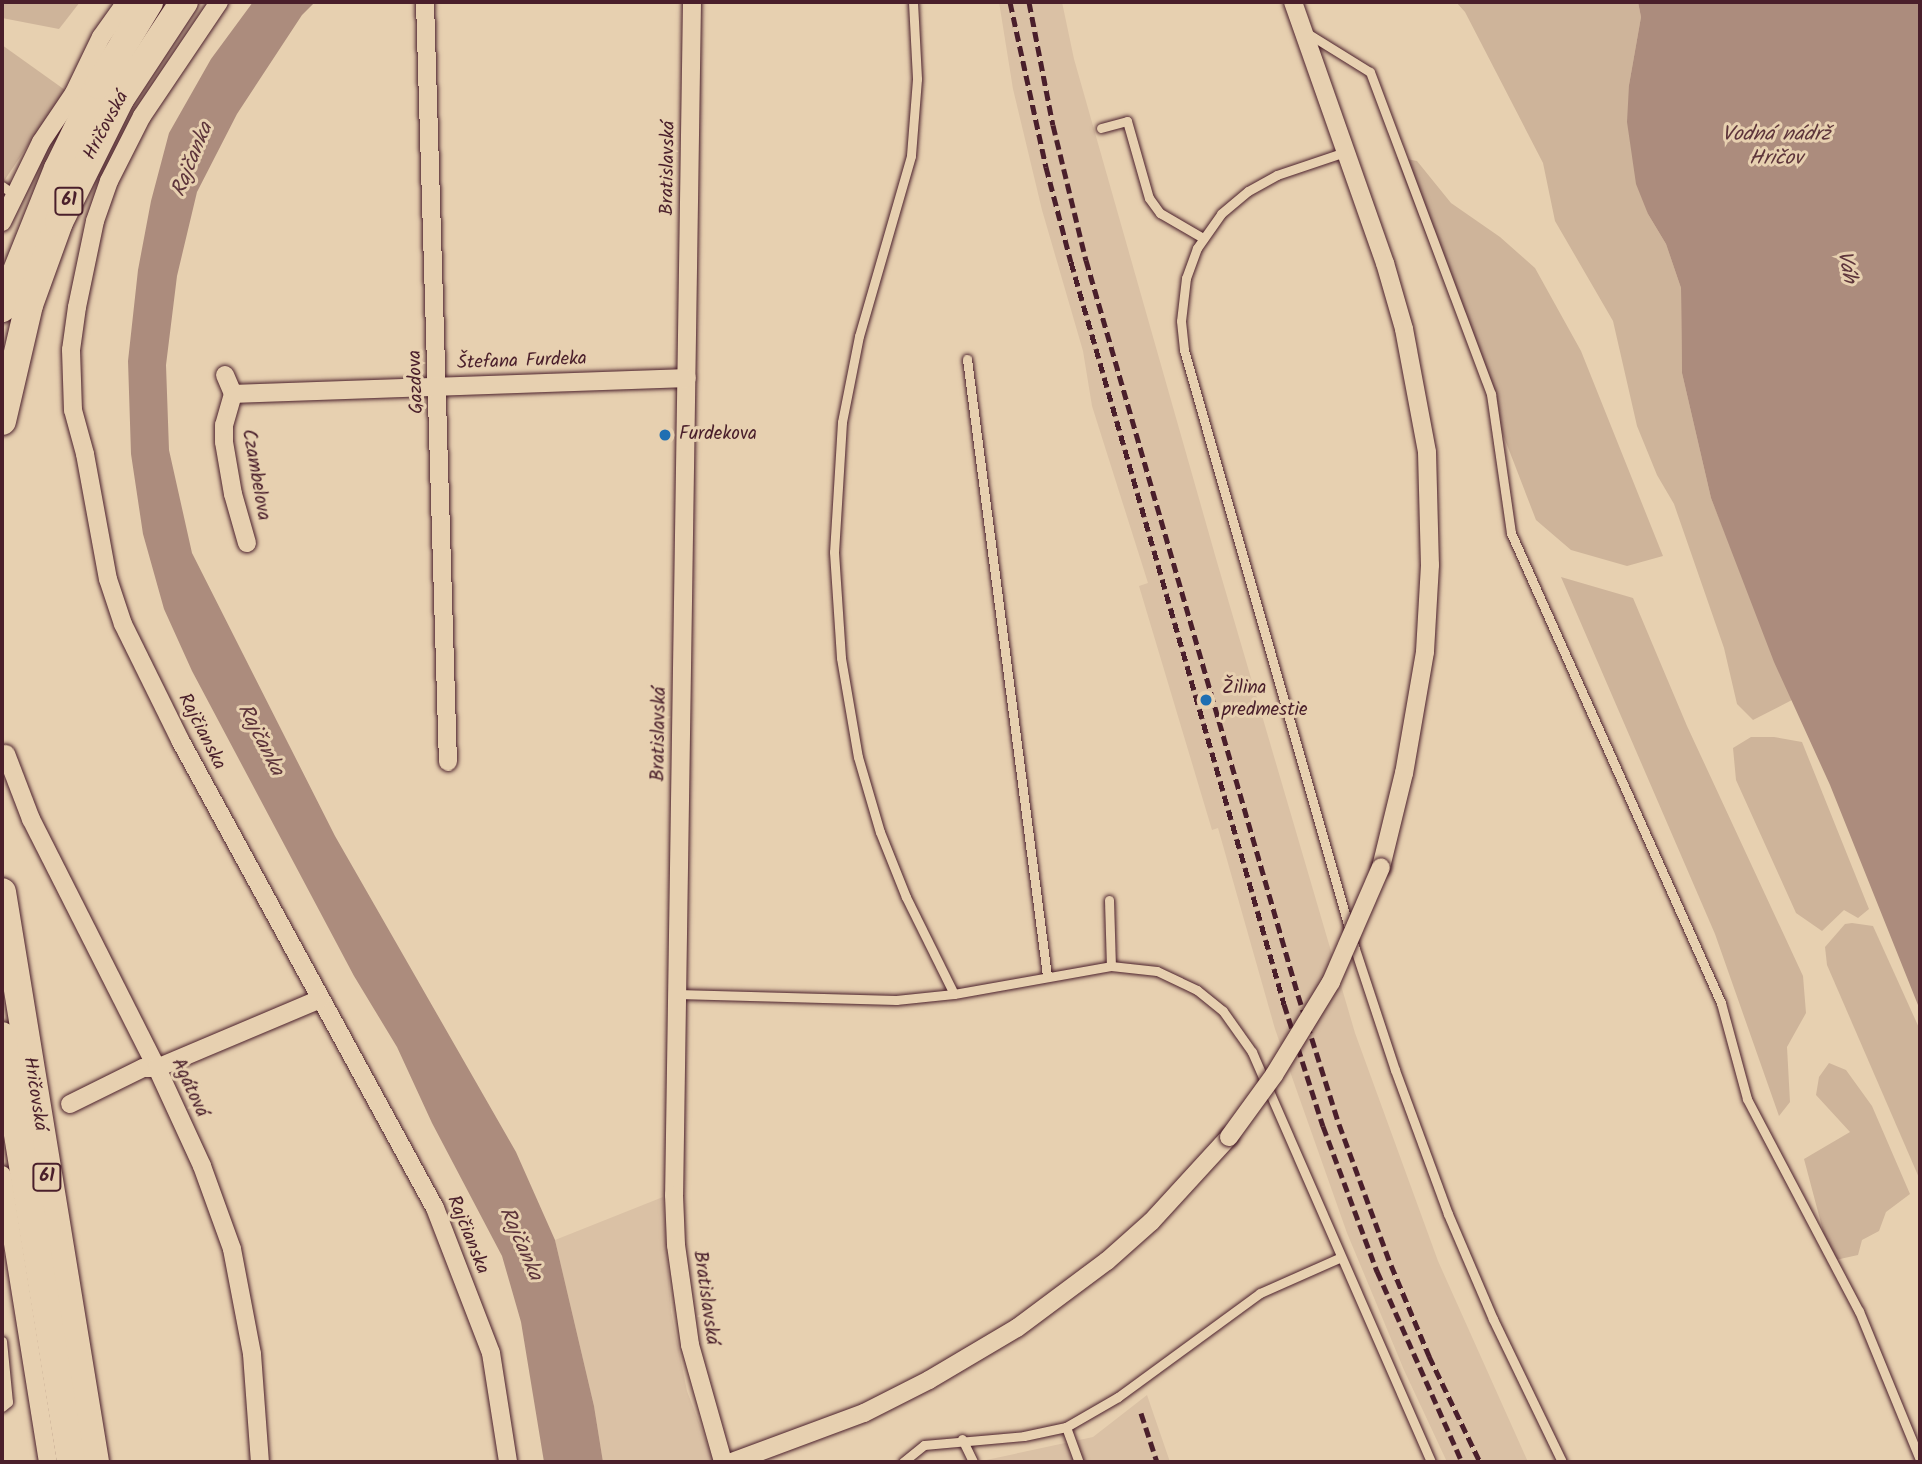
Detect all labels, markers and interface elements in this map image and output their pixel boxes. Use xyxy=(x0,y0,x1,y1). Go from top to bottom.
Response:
street label: Hričovská xyxy=(79,88,135,164)
water label: Rajčanka xyxy=(167,119,219,201)
street label: Bratislavská xyxy=(657,120,681,216)
water label: Vodná nádrž Hričov xyxy=(1722,122,1830,172)
road number: 61 xyxy=(53,186,85,216)
water label: Váh xyxy=(1831,249,1861,285)
street label: Štefana Furdeka xyxy=(457,348,587,376)
street label: Gazdova xyxy=(404,350,430,414)
place label: Furdekova xyxy=(679,424,757,446)
street label: Czambelova xyxy=(236,427,274,523)
marker: Furdekova xyxy=(657,427,673,443)
place label: Žilina predmestie xyxy=(1222,678,1308,722)
street label: Bratislavská xyxy=(648,686,672,782)
street label: Rajčianska xyxy=(172,690,230,774)
marker: Žilina predmestie xyxy=(1196,690,1216,710)
water label: Rajčanka xyxy=(231,700,289,780)
street label: Hričovská xyxy=(17,1055,51,1133)
street label: Agátová xyxy=(165,1055,213,1121)
road number: 61 xyxy=(31,1162,63,1192)
street label: Rajčianska xyxy=(441,1192,493,1278)
water label: Rajčanka xyxy=(493,1203,547,1285)
street label: Bratislavská xyxy=(687,1249,723,1347)

